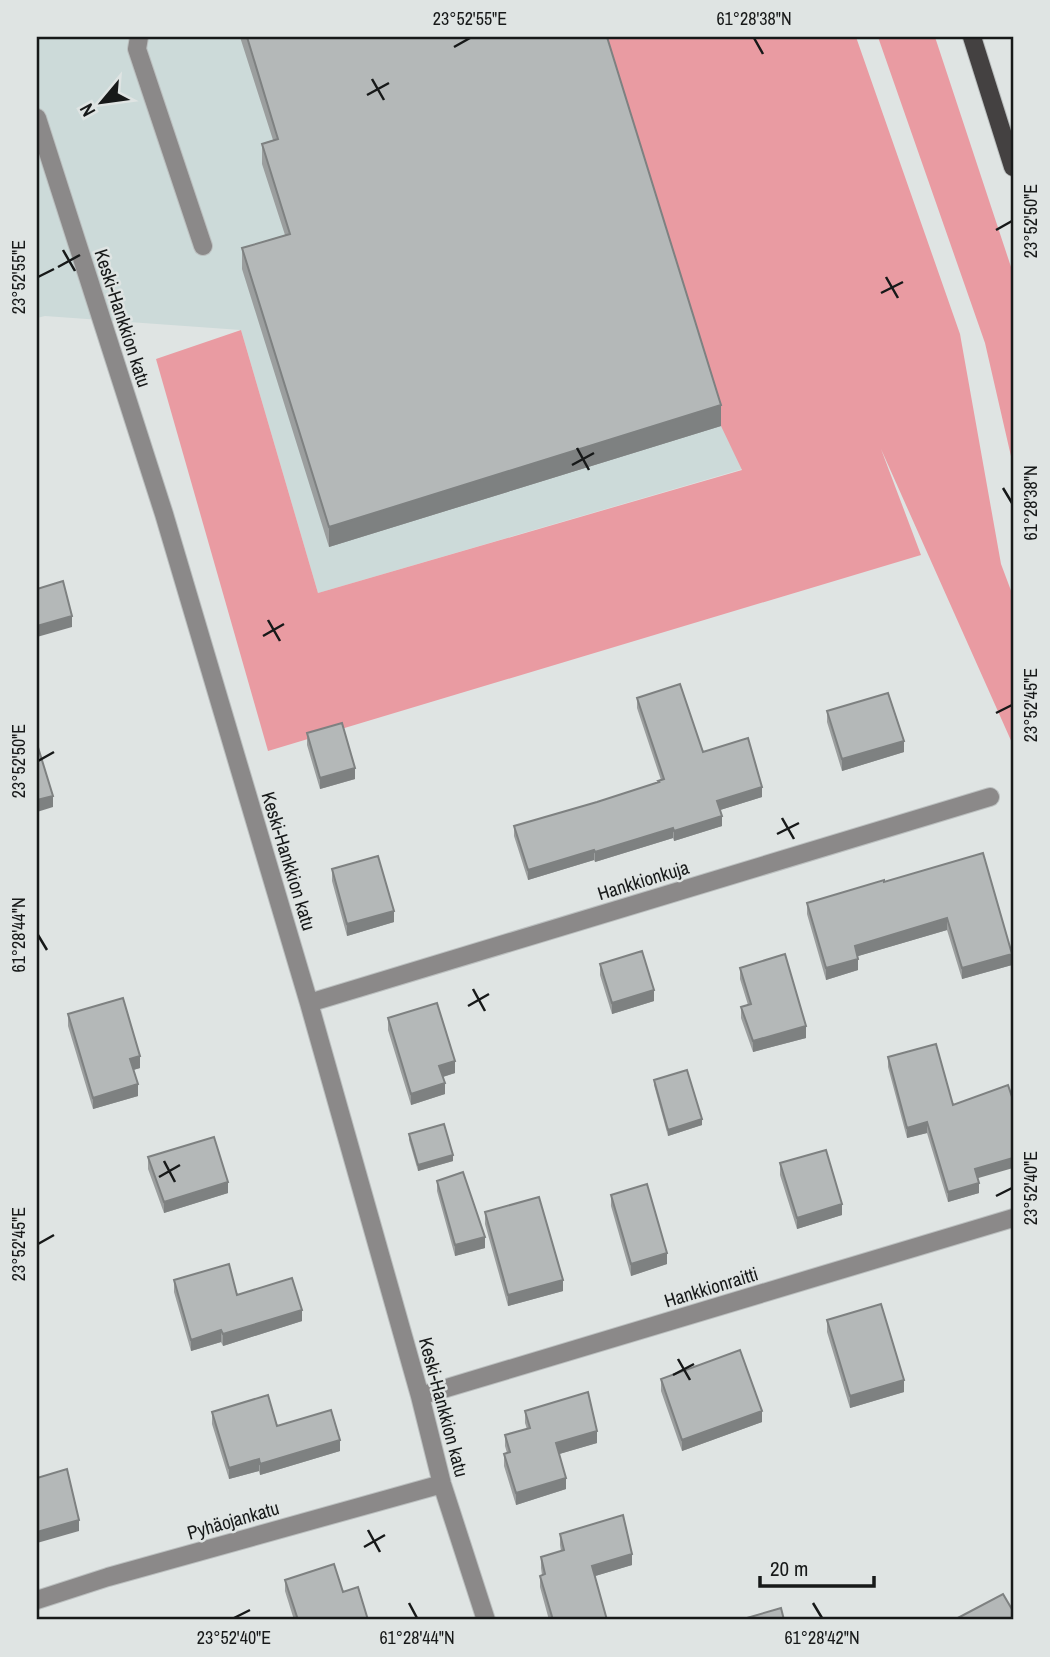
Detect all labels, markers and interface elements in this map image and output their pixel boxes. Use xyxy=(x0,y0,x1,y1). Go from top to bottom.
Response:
text: 23°52'55"E xyxy=(433,6,507,31)
text: 61°28'38"N xyxy=(716,6,792,31)
north arrow xyxy=(66,66,136,136)
text: N xyxy=(73,99,101,121)
text: 23°52'50"E xyxy=(1018,184,1043,258)
text: 23°52'55"E xyxy=(6,240,31,314)
street label: Keski-Hankkion katu xyxy=(88,246,158,390)
text: 61°28'38"N xyxy=(1018,465,1043,541)
text: 23°52'45"E xyxy=(1018,668,1043,742)
text: 23°52'50"E xyxy=(6,724,31,798)
street label: Keski-Hankkion katu xyxy=(256,788,322,934)
street label: Hankkionkuja xyxy=(594,854,692,906)
text: 61°28'44"N xyxy=(6,897,31,973)
text: 23°52'40"E xyxy=(1018,1151,1043,1225)
text: 23°52'45"E xyxy=(6,1207,31,1281)
street label: Hankkionraitti xyxy=(661,1260,761,1314)
street label: Keski-Hankkion katu xyxy=(413,1334,475,1480)
street label: Pyhäojankatu xyxy=(184,1494,282,1546)
scale bar xyxy=(760,1545,873,1589)
text: 20 m xyxy=(770,1554,808,1583)
text: 23°52'40"E xyxy=(197,1625,271,1650)
text: 61°28'44"N xyxy=(379,1625,455,1650)
text: 61°28'42"N xyxy=(784,1625,860,1650)

